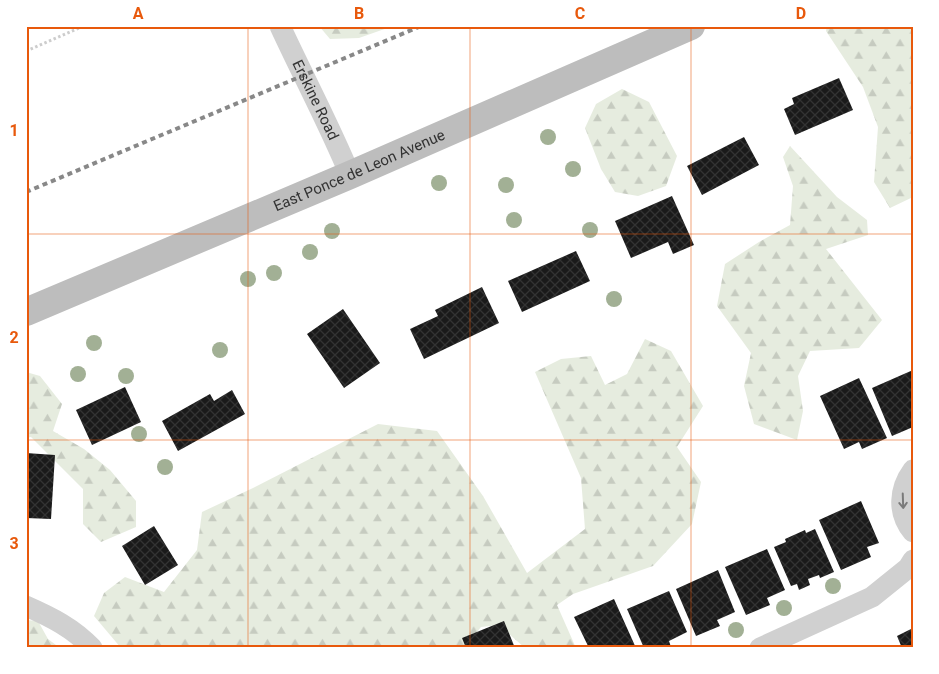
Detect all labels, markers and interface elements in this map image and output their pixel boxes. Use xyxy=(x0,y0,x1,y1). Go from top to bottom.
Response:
text: A xyxy=(133,4,144,23)
text: B xyxy=(354,4,364,23)
text: C xyxy=(575,4,585,23)
text: D xyxy=(796,4,806,23)
street label: Erskine Road xyxy=(288,57,343,143)
text: 1 xyxy=(9,121,19,140)
street label: East Ponce de Leon Avenue xyxy=(271,126,448,215)
text: 2 xyxy=(9,328,19,347)
one-way arrow xyxy=(898,492,907,508)
text: 3 xyxy=(9,534,19,553)

